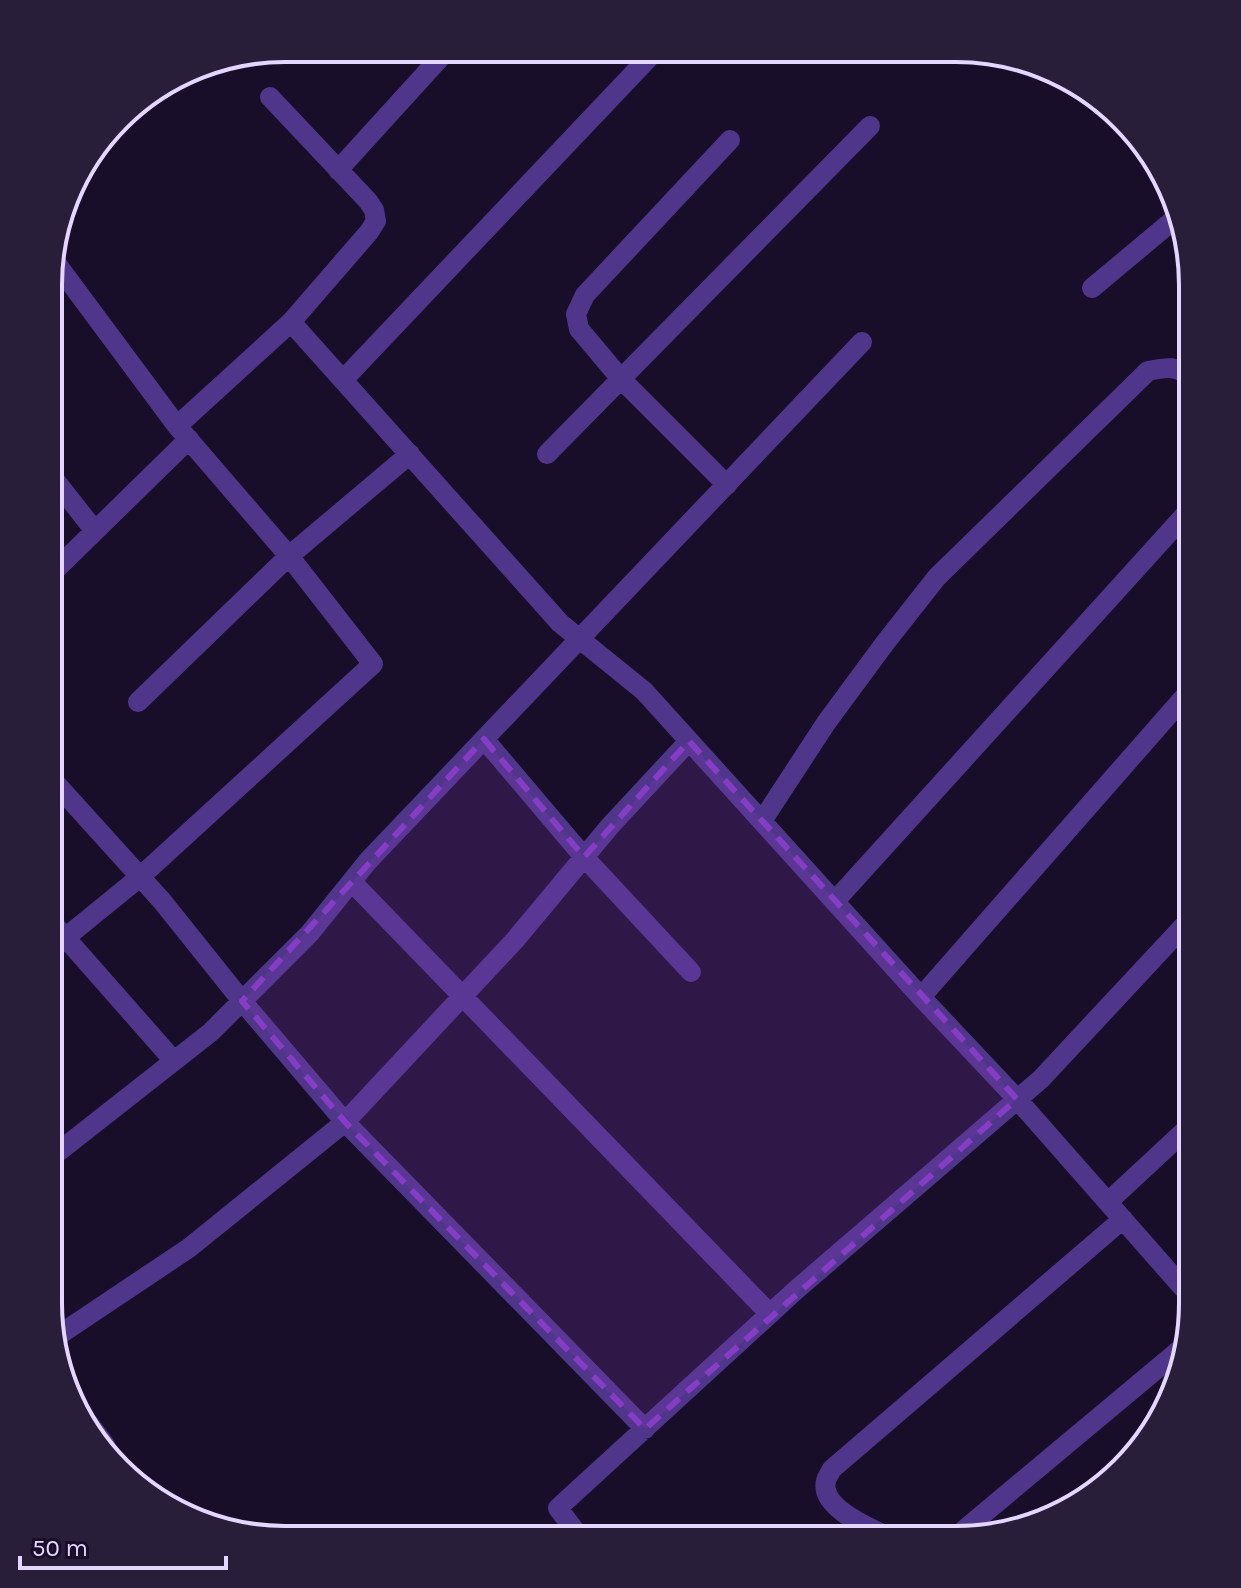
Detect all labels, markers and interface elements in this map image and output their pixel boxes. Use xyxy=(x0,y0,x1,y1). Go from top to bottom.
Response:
scale bar xyxy=(20,1520,226,1570)
text: 50 m xyxy=(32,1534,88,1562)

